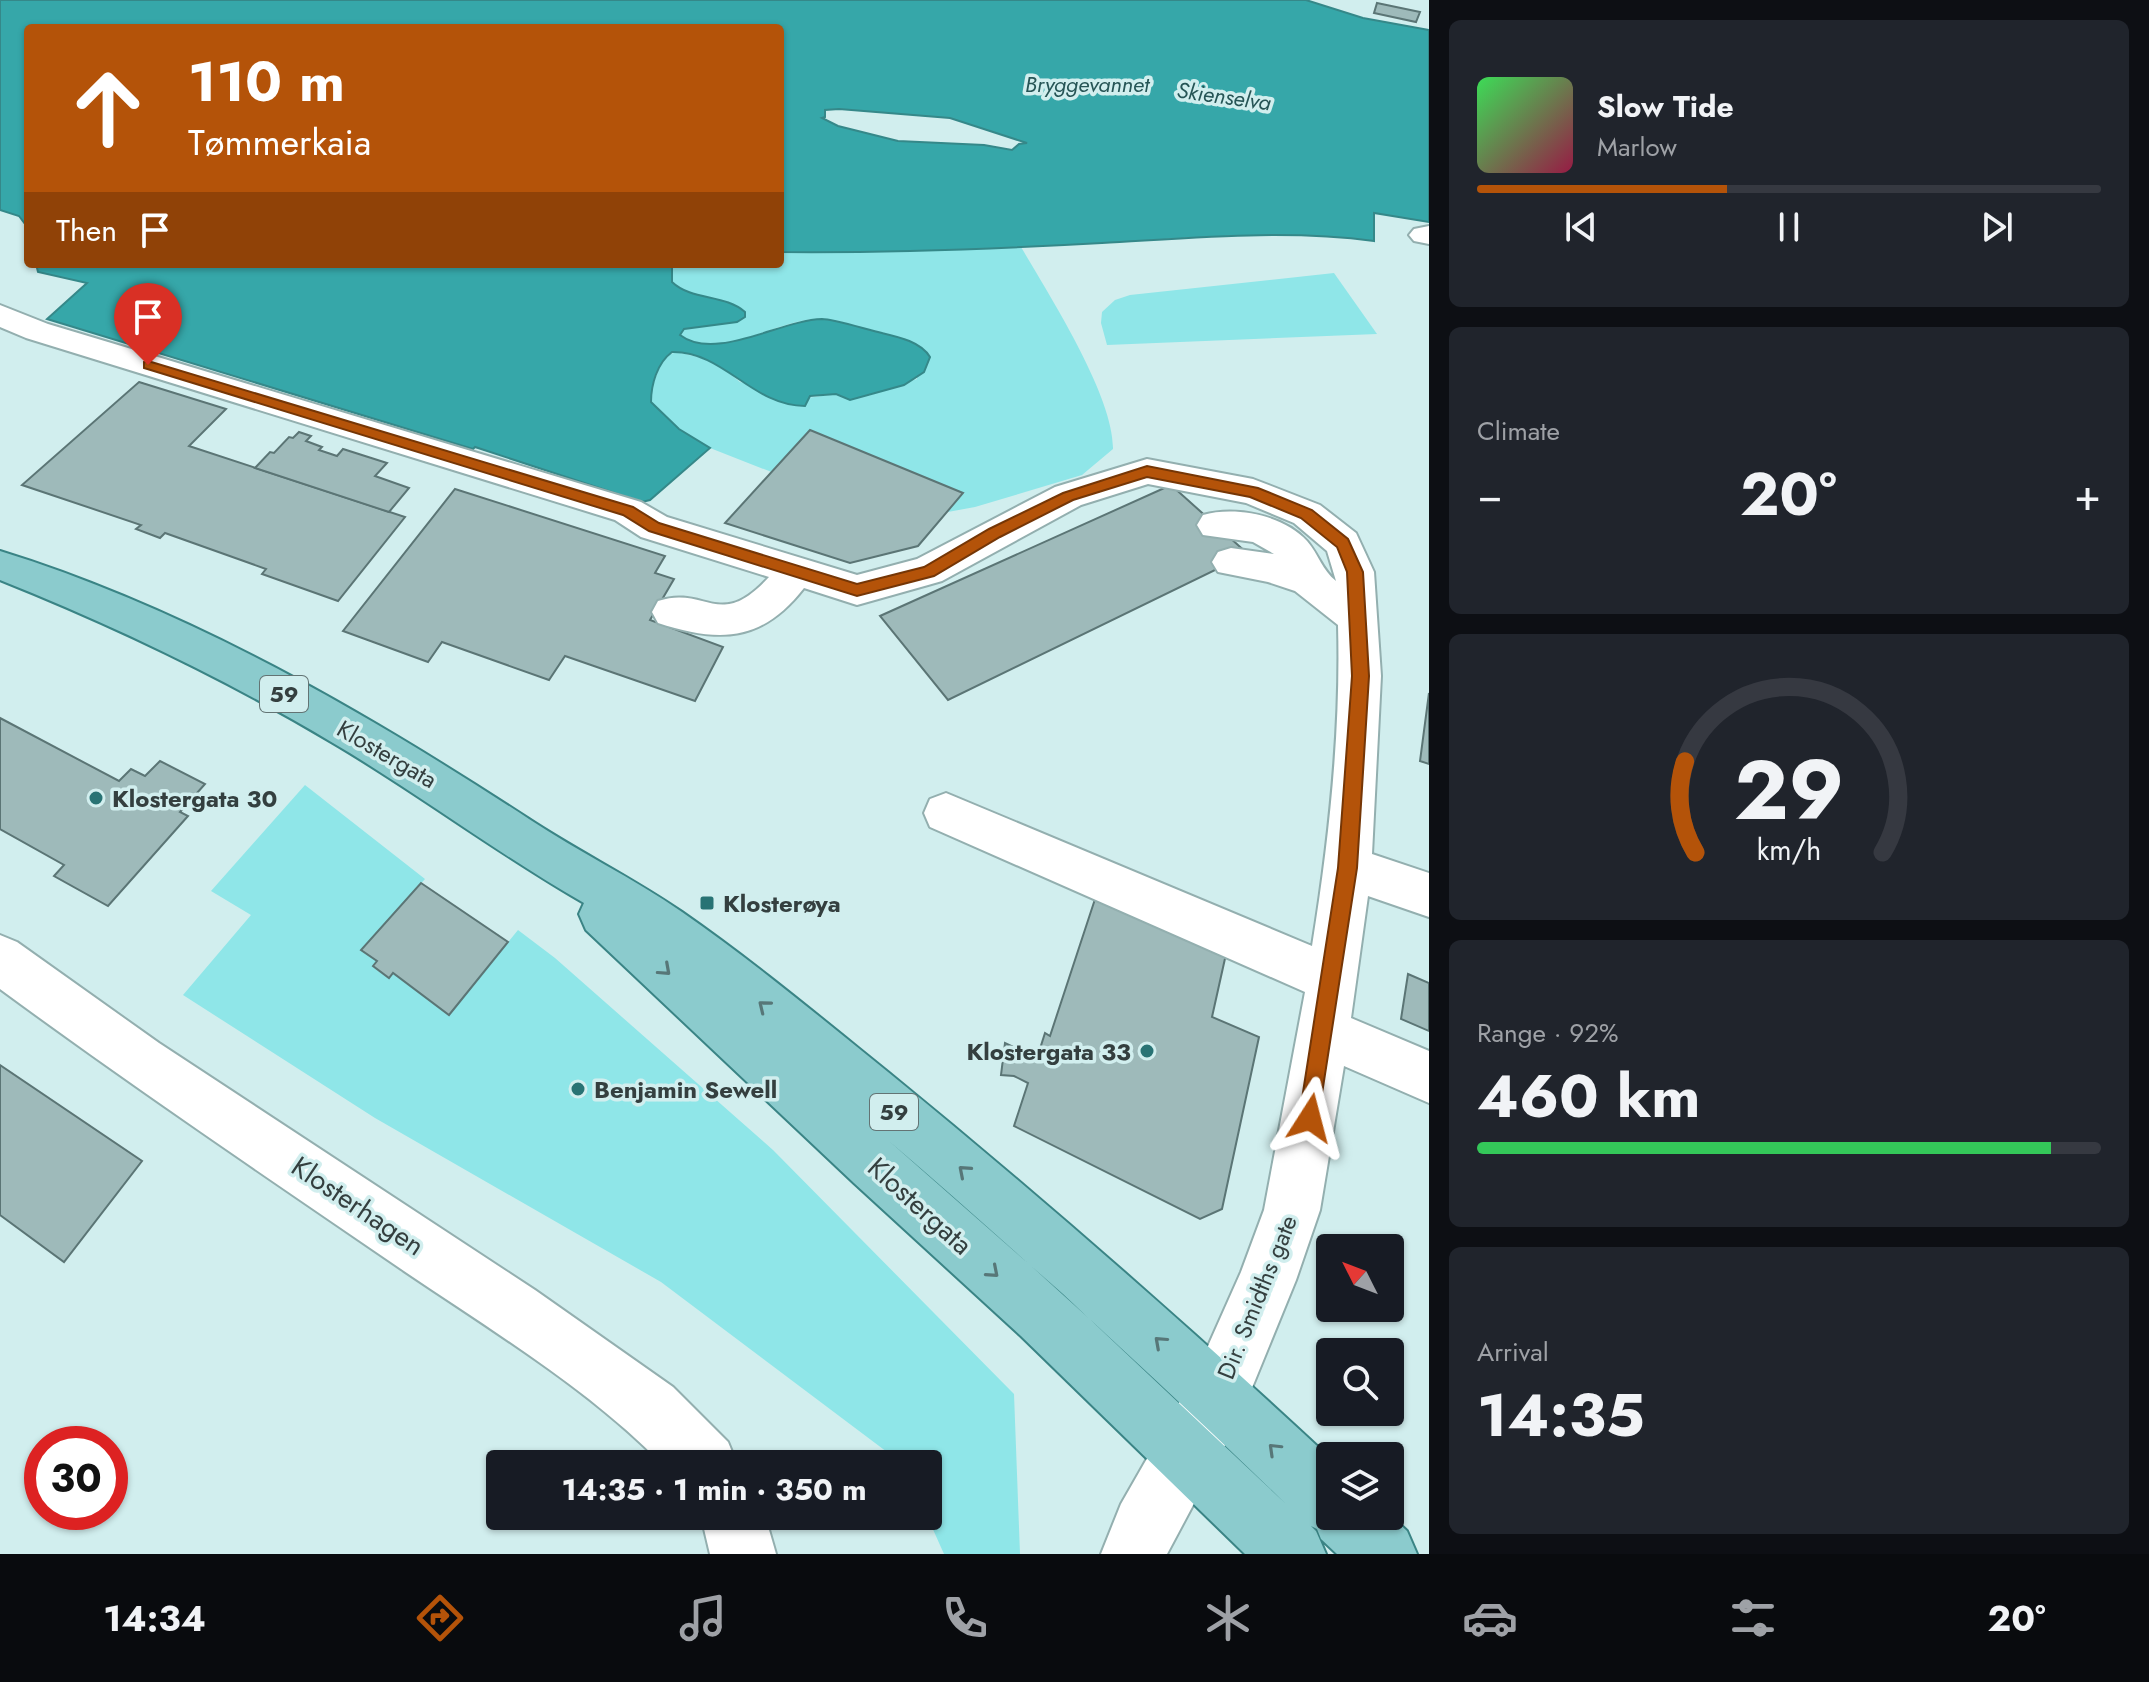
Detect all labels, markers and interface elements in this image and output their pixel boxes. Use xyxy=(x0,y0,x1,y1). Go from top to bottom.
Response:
text: 110 m xyxy=(188,41,345,122)
icon: ahead xyxy=(56,56,160,160)
water label: Bryggevannet xyxy=(1025,68,1151,100)
water label: Skienselva xyxy=(1175,74,1273,118)
text: Slow Tide xyxy=(1597,85,1734,128)
text: Tømmerkaia xyxy=(188,116,371,168)
text: Marlow xyxy=(1597,128,1677,166)
icon: previous xyxy=(1559,205,1603,249)
icon: pause xyxy=(1767,205,1811,249)
icon: next xyxy=(1975,205,2019,249)
icon: arrive xyxy=(133,208,177,252)
text: Then xyxy=(56,209,117,252)
pin xyxy=(114,283,182,365)
icon: arrive xyxy=(126,295,170,339)
text: Climate xyxy=(1477,412,1560,450)
text: 20° xyxy=(1740,451,1837,538)
text: − xyxy=(1477,463,1503,527)
text: + xyxy=(2074,463,2101,527)
road number: 59 xyxy=(260,676,308,712)
street label: Klostergata xyxy=(330,711,444,797)
text: 29 xyxy=(1734,730,1844,850)
place label: Klostergata 30 xyxy=(112,781,277,816)
marker: Klostergata 30 xyxy=(87,789,105,807)
text: km/h xyxy=(1757,829,1821,871)
place label: Klosterøya xyxy=(723,886,841,921)
marker: Klosterøya xyxy=(698,894,716,912)
one-way arrow xyxy=(655,961,670,975)
one-way arrow xyxy=(758,1001,773,1015)
text: Range · 92% xyxy=(1477,1014,1619,1052)
place label: Klostergata 33 xyxy=(967,1034,1131,1069)
marker: Klostergata 33 xyxy=(1138,1042,1156,1060)
text: 460 km xyxy=(1477,1053,1701,1140)
place label: Benjamin Sewell xyxy=(594,1072,777,1107)
position arrow xyxy=(1268,1076,1352,1160)
marker: Benjamin Sewell xyxy=(569,1080,587,1098)
road number: 59 xyxy=(870,1094,918,1130)
street label: Klosterhagen xyxy=(283,1146,433,1266)
street label: Klostergata xyxy=(858,1148,982,1264)
one-way arrow xyxy=(959,1166,974,1181)
street label: Dir. Smidths gate xyxy=(1208,1210,1306,1384)
north arrow xyxy=(1316,1234,1404,1322)
map controls xyxy=(1316,1234,1404,1530)
one-way arrow xyxy=(984,1262,999,1277)
text: Arrival xyxy=(1477,1333,1549,1371)
one-way arrow xyxy=(1155,1337,1169,1352)
button: search xyxy=(1316,1338,1404,1426)
text: 14:35 xyxy=(1477,1372,1645,1459)
speed limit sign: 30 xyxy=(24,1426,128,1530)
button: layers xyxy=(1316,1442,1404,1530)
one-way arrow xyxy=(1269,1443,1283,1458)
text: 14:35 · 1 min · 350 m xyxy=(561,1468,867,1511)
icon: directions xyxy=(412,1590,468,1646)
icon: music xyxy=(675,1590,731,1646)
icon: phone xyxy=(937,1590,993,1646)
icon: climate xyxy=(1200,1590,1256,1646)
icon: car xyxy=(1462,1590,1518,1646)
icon: filters xyxy=(1725,1590,1781,1646)
text: 14:34 xyxy=(103,1592,206,1644)
text: 20° xyxy=(1988,1592,2046,1644)

